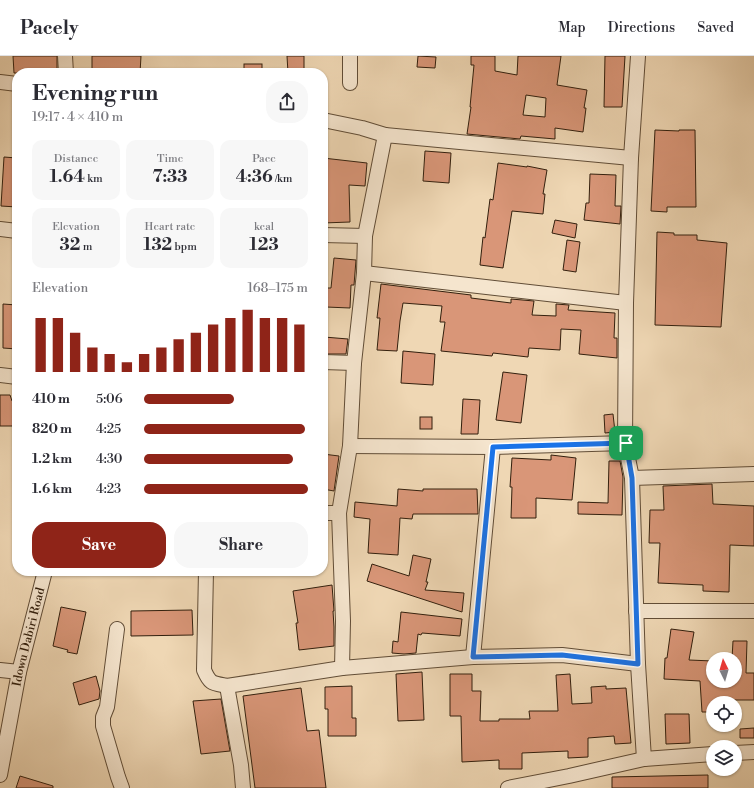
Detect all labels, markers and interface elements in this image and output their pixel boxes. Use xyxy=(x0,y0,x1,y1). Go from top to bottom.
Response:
text: Pacely xyxy=(20,16,79,40)
text: Map xyxy=(558,19,586,37)
text: Directions xyxy=(608,19,675,37)
text: Saved xyxy=(697,19,734,37)
text: Evening run xyxy=(32,80,158,107)
button: share xyxy=(266,81,308,123)
text: 19:17 · 4 × 410 m xyxy=(32,109,123,125)
text: Distance xyxy=(54,152,98,166)
text: Time xyxy=(157,152,183,166)
text: Pace xyxy=(252,152,276,166)
text: 1.64 xyxy=(49,166,85,188)
text: 7:33 xyxy=(152,166,188,188)
text: 4:36 xyxy=(236,166,273,188)
text: km xyxy=(85,172,103,186)
text: /km xyxy=(273,172,292,186)
text: Elevation xyxy=(52,220,100,234)
text: Heart rate xyxy=(145,220,195,234)
text: kcal xyxy=(254,220,274,234)
text: 32 xyxy=(60,234,80,256)
text: 132 xyxy=(143,234,172,256)
text: 123 xyxy=(249,234,279,256)
text: m xyxy=(80,240,92,254)
text: bpm xyxy=(172,240,197,254)
text: Elevation xyxy=(32,280,88,296)
text: 168–175 m xyxy=(248,280,308,296)
text: 410 m xyxy=(32,391,70,407)
text: 5:06 xyxy=(96,391,123,407)
text: 820 m xyxy=(32,421,72,437)
text: 4:25 xyxy=(96,421,121,437)
pin xyxy=(609,426,643,460)
icon: arrive xyxy=(615,432,637,454)
text: 1.2 km xyxy=(32,451,72,467)
text: 4:30 xyxy=(96,451,122,467)
text: 1.6 km xyxy=(32,481,72,497)
text: 4:23 xyxy=(96,481,121,497)
button: Save xyxy=(32,522,166,568)
button: Share xyxy=(174,522,308,568)
street label: Idowu Dabiri Road xyxy=(9,586,48,688)
north arrow xyxy=(706,652,742,688)
map controls xyxy=(706,652,742,776)
button: locate xyxy=(706,696,742,732)
button: layers xyxy=(706,740,742,776)

